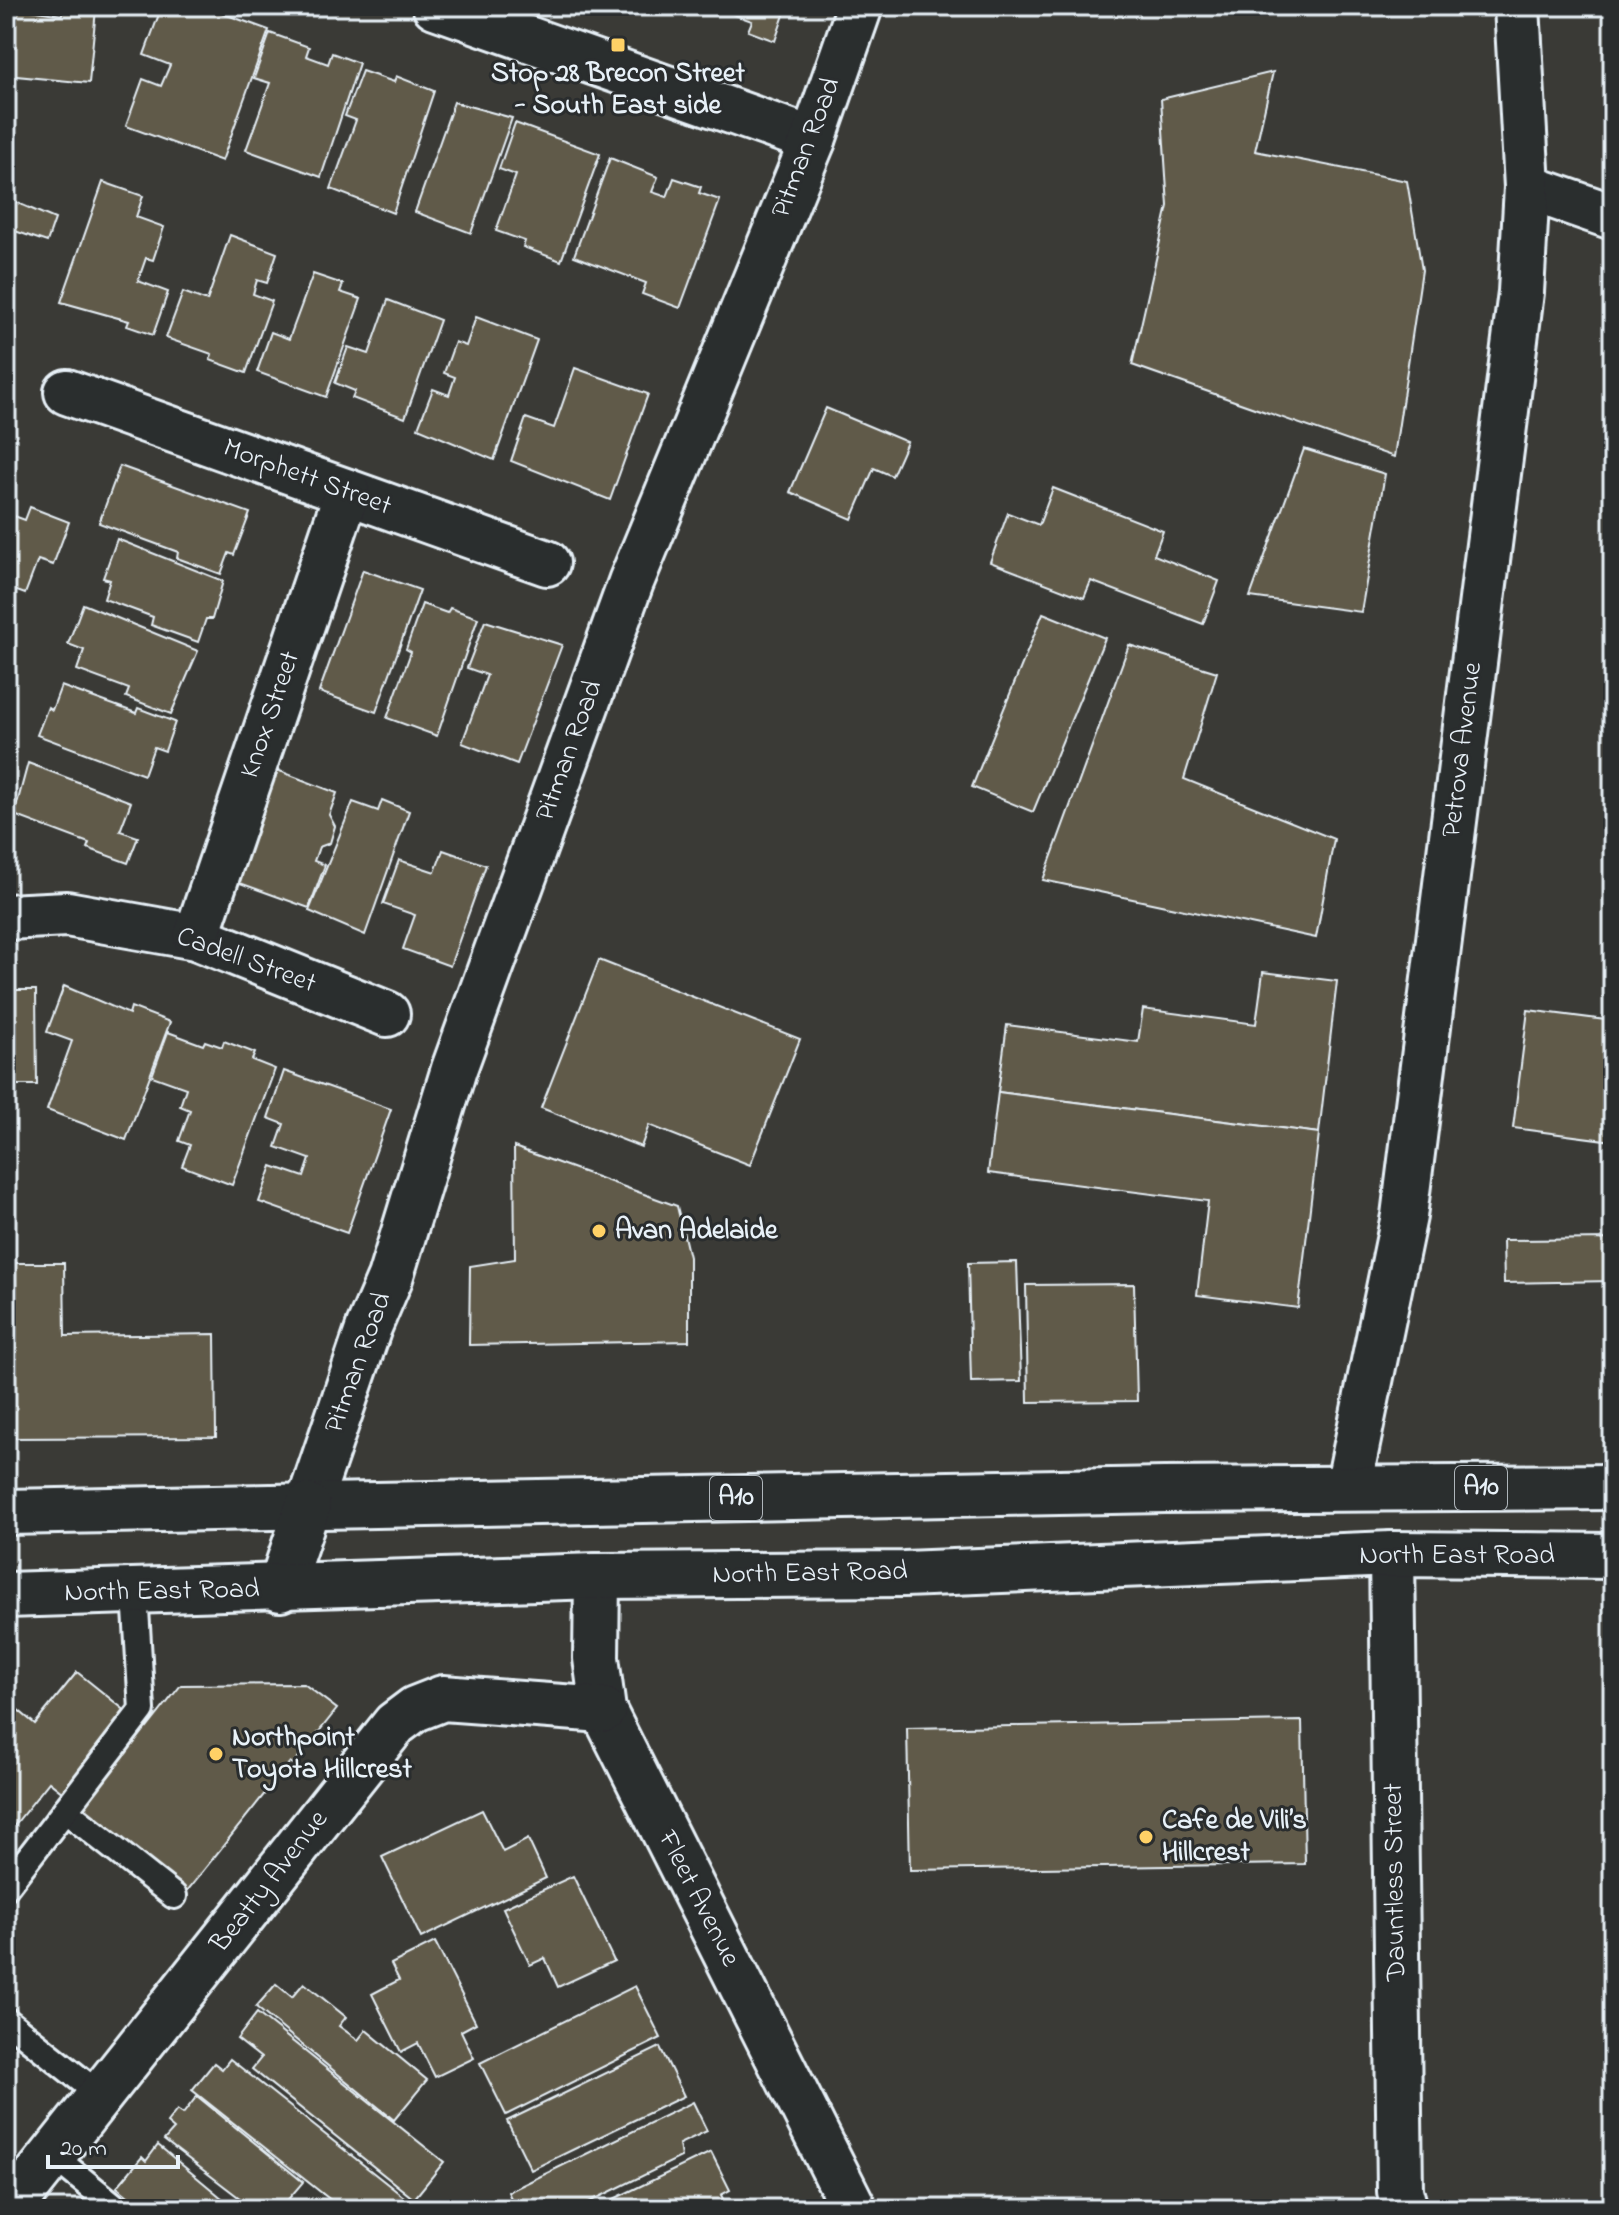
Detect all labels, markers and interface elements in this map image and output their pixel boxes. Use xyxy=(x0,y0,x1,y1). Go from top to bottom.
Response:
marker: Stop 28 Brecon Street - South East side xyxy=(609,36,627,54)
place label: Stop 28 Brecon Street - South East side xyxy=(491,54,746,127)
street label: Pitman Road xyxy=(761,72,853,224)
street label: Morphett Street xyxy=(217,428,397,528)
street label: Knox Street xyxy=(230,646,312,784)
street label: Petrova Avenue xyxy=(1432,660,1494,840)
street label: Pitman Road xyxy=(526,674,615,827)
street label: Cadell Street xyxy=(171,917,321,1005)
place label: Avan Adelaide xyxy=(615,1211,779,1252)
marker: Avan Adelaide xyxy=(590,1222,608,1240)
street label: Pitman Road xyxy=(315,1286,404,1439)
road number: A10 xyxy=(1455,1466,1507,1510)
road number: A10 xyxy=(710,1476,762,1520)
street label: North East Road xyxy=(1359,1536,1555,1577)
street label: North East Road xyxy=(712,1552,908,1596)
street label: North East Road xyxy=(64,1570,260,1614)
place label: Northpoint Toyota Hillcrest xyxy=(232,1718,413,1791)
marker: Northpoint Toyota Hillcrest xyxy=(207,1745,225,1763)
street label: Dauntless Street xyxy=(1374,1783,1418,1982)
street label: Beatty Avenue xyxy=(200,1801,339,1963)
place label: Cafe de Vili’s Hillcrest xyxy=(1162,1801,1307,1874)
street label: Fleet Avenue xyxy=(646,1823,750,1975)
marker: Cafe de Vili’s Hillcrest xyxy=(1137,1828,1155,1846)
scale bar xyxy=(48,2119,178,2169)
text: 20 m xyxy=(60,2132,107,2167)

